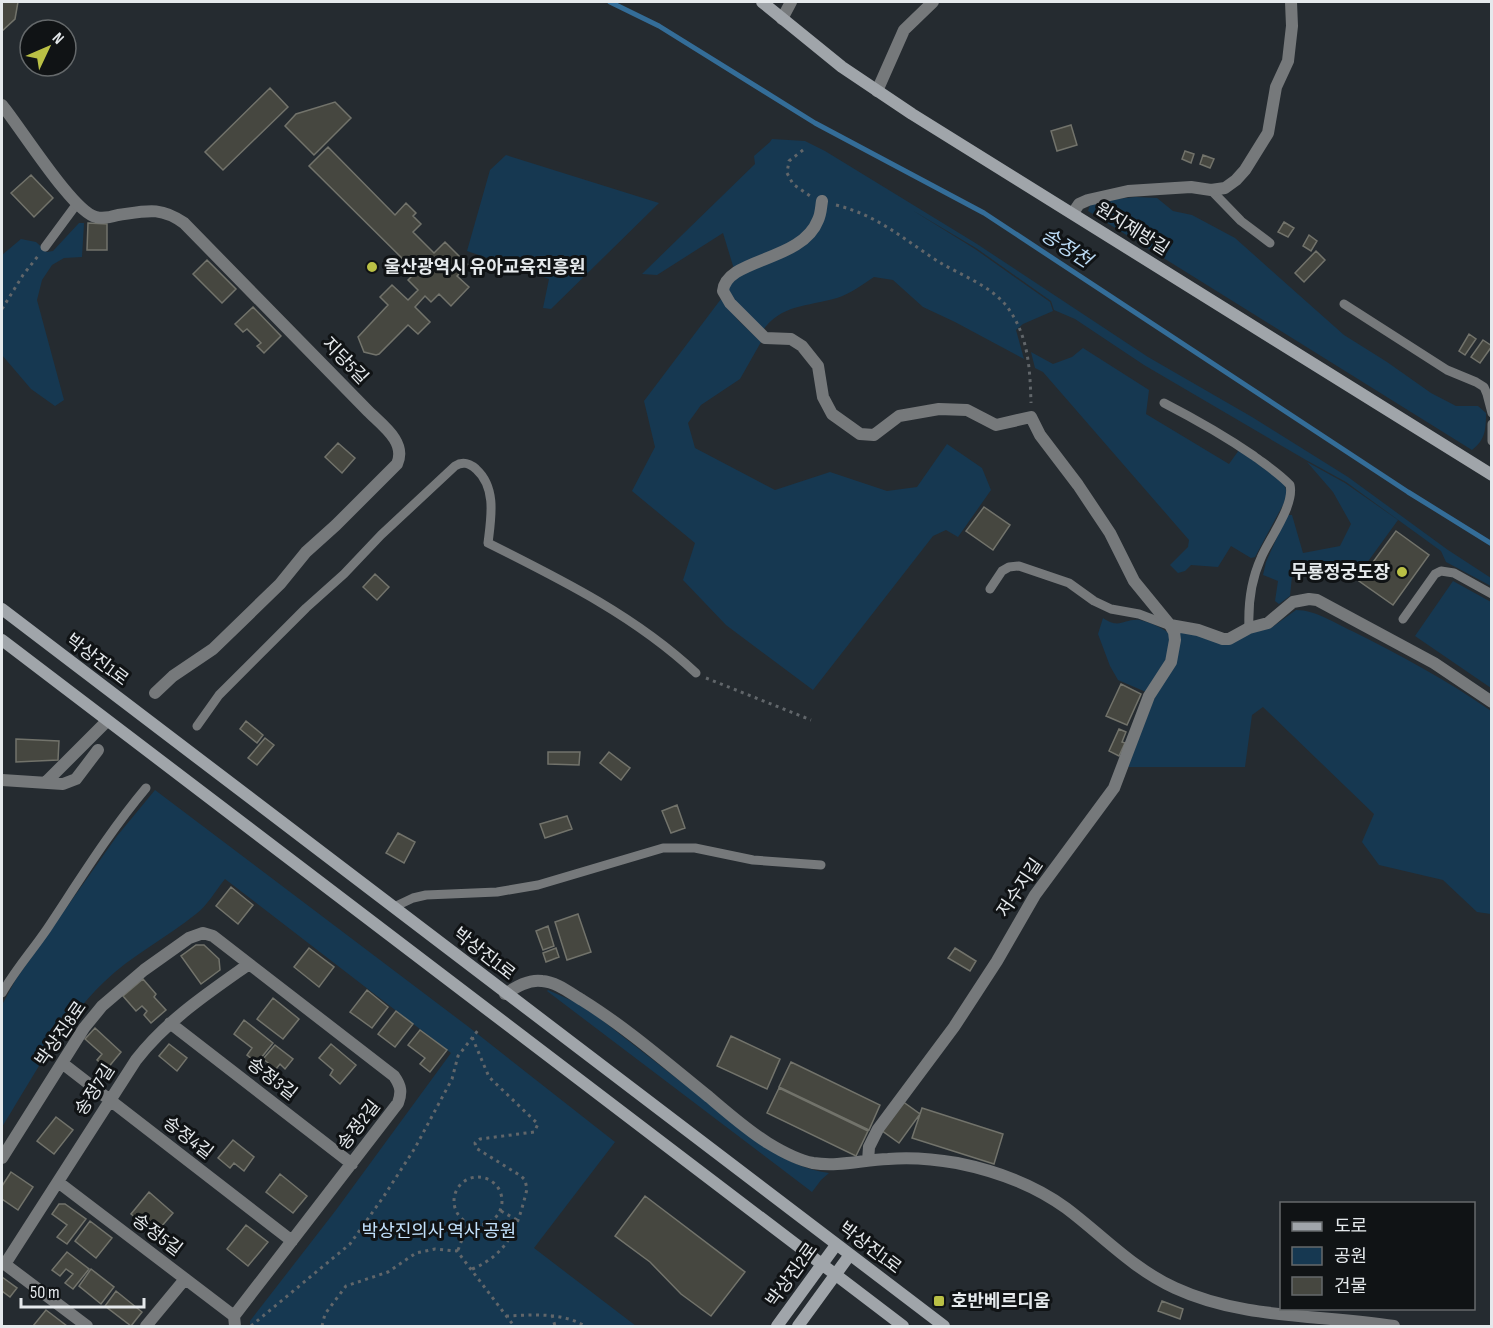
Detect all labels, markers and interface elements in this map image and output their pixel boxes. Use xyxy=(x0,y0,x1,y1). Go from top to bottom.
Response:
north arrow xyxy=(18,18,78,78)
text: N xyxy=(48,29,68,48)
street label: 원지제방길 xyxy=(1091,198,1173,260)
water label: 송정천 xyxy=(1036,223,1098,275)
place label: 울산광역시 유아교육진흥원 xyxy=(384,257,586,278)
marker: 울산광역시 유아교육진흥원 xyxy=(365,260,379,274)
street label: 지당5길 xyxy=(318,333,372,389)
place label: 무룡정궁도장 xyxy=(1291,562,1390,583)
marker: 무룡정궁도장 xyxy=(1395,565,1409,579)
street label: 박상진1로 xyxy=(62,630,132,690)
street label: 저수지길 xyxy=(993,855,1047,921)
street label: 박상진1로 xyxy=(449,923,519,985)
street label: 박상진8로 xyxy=(31,998,91,1070)
street label: 송정3길 xyxy=(243,1053,301,1105)
street label: 송정7길 xyxy=(71,1060,119,1120)
street label: 송정2길 xyxy=(333,1096,385,1154)
street label: 송정4길 xyxy=(159,1112,217,1164)
legend xyxy=(1280,1202,1475,1310)
street label: 송정5길 xyxy=(128,1209,186,1261)
text: 도로 xyxy=(1334,1216,1367,1237)
street label: 박상진1로 xyxy=(835,1218,905,1278)
park label: 박상진의사 역사 공원 xyxy=(362,1221,516,1242)
street label: 박상진2로 xyxy=(762,1239,822,1311)
text: 공원 xyxy=(1334,1246,1367,1267)
scale bar xyxy=(21,1271,144,1309)
text: 건물 xyxy=(1334,1276,1367,1297)
text: 50 m xyxy=(30,1282,60,1303)
place label: 호반베르디움 xyxy=(951,1291,1050,1312)
marker: 호반베르디움 xyxy=(932,1294,946,1308)

